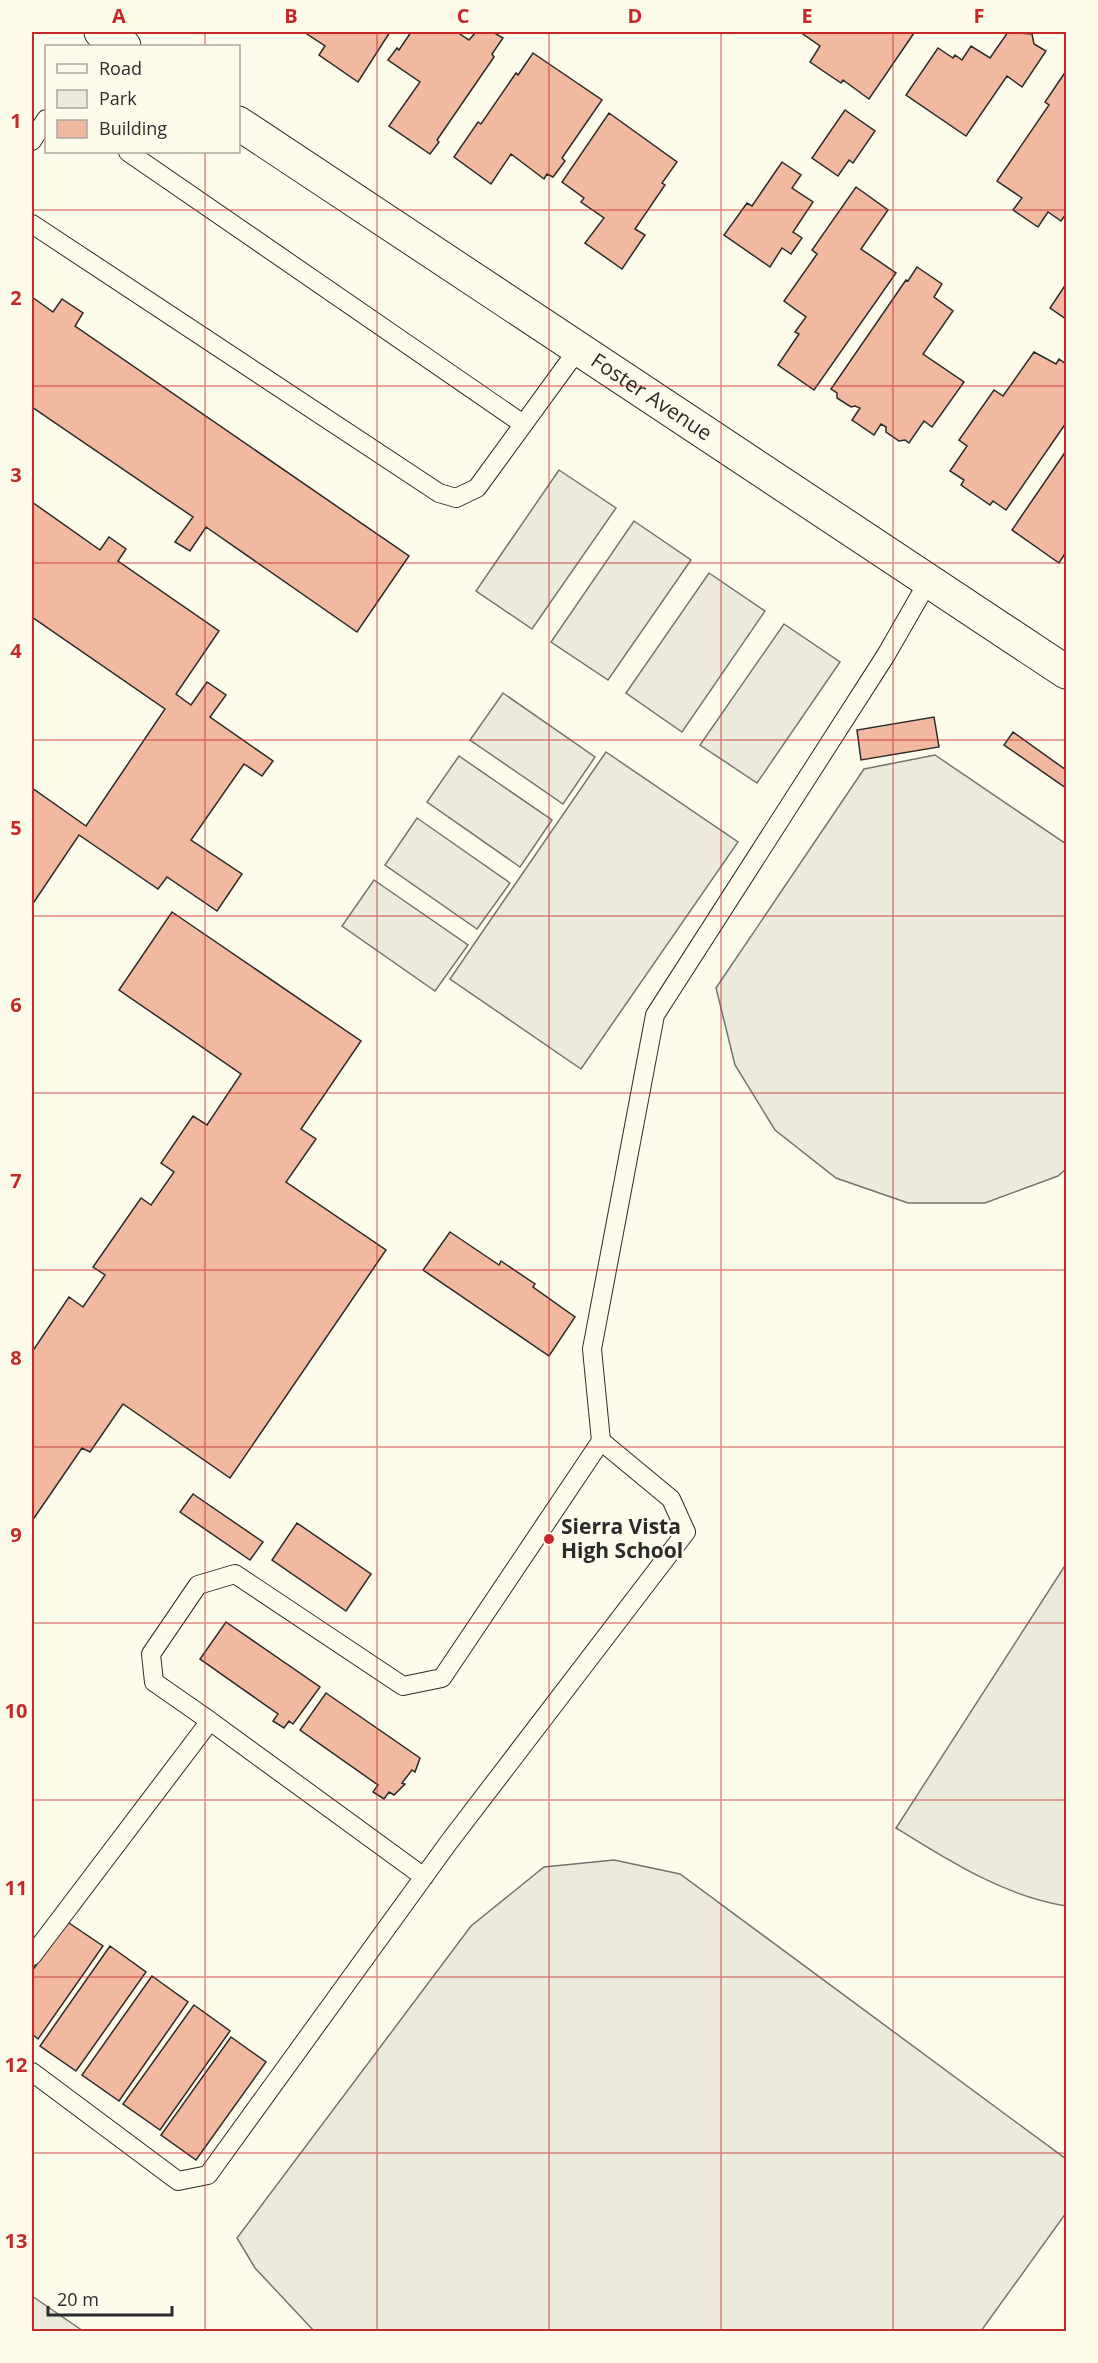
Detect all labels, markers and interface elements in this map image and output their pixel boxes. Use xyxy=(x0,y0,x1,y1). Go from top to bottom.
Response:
text: A xyxy=(112,2,126,29)
text: B xyxy=(284,2,298,29)
text: C xyxy=(457,2,470,29)
text: D xyxy=(628,2,642,29)
text: E xyxy=(801,2,813,29)
text: F xyxy=(974,2,984,29)
legend xyxy=(45,45,240,153)
text: Road xyxy=(99,56,142,80)
text: Park xyxy=(99,86,137,110)
text: 1 xyxy=(10,107,22,134)
text: Building xyxy=(99,116,167,140)
text: 2 xyxy=(10,284,22,311)
street label: Foster Avenue xyxy=(586,346,718,447)
text: 3 xyxy=(10,461,22,488)
text: 4 xyxy=(10,637,22,664)
text: 5 xyxy=(10,814,22,841)
text: 6 xyxy=(10,991,22,1018)
text: 7 xyxy=(10,1167,22,1194)
text: 8 xyxy=(10,1344,22,1371)
place label: Sierra Vista High School xyxy=(561,1512,683,1564)
text: 9 xyxy=(10,1521,22,1548)
marker: Sierra Vista High School xyxy=(542,1532,556,1546)
text: 10 xyxy=(5,1697,27,1724)
text: 11 xyxy=(5,1874,27,1901)
text: 12 xyxy=(5,2051,27,2078)
text: 13 xyxy=(5,2227,27,2254)
scale bar xyxy=(48,2279,172,2317)
text: 20 m xyxy=(57,2287,99,2311)

